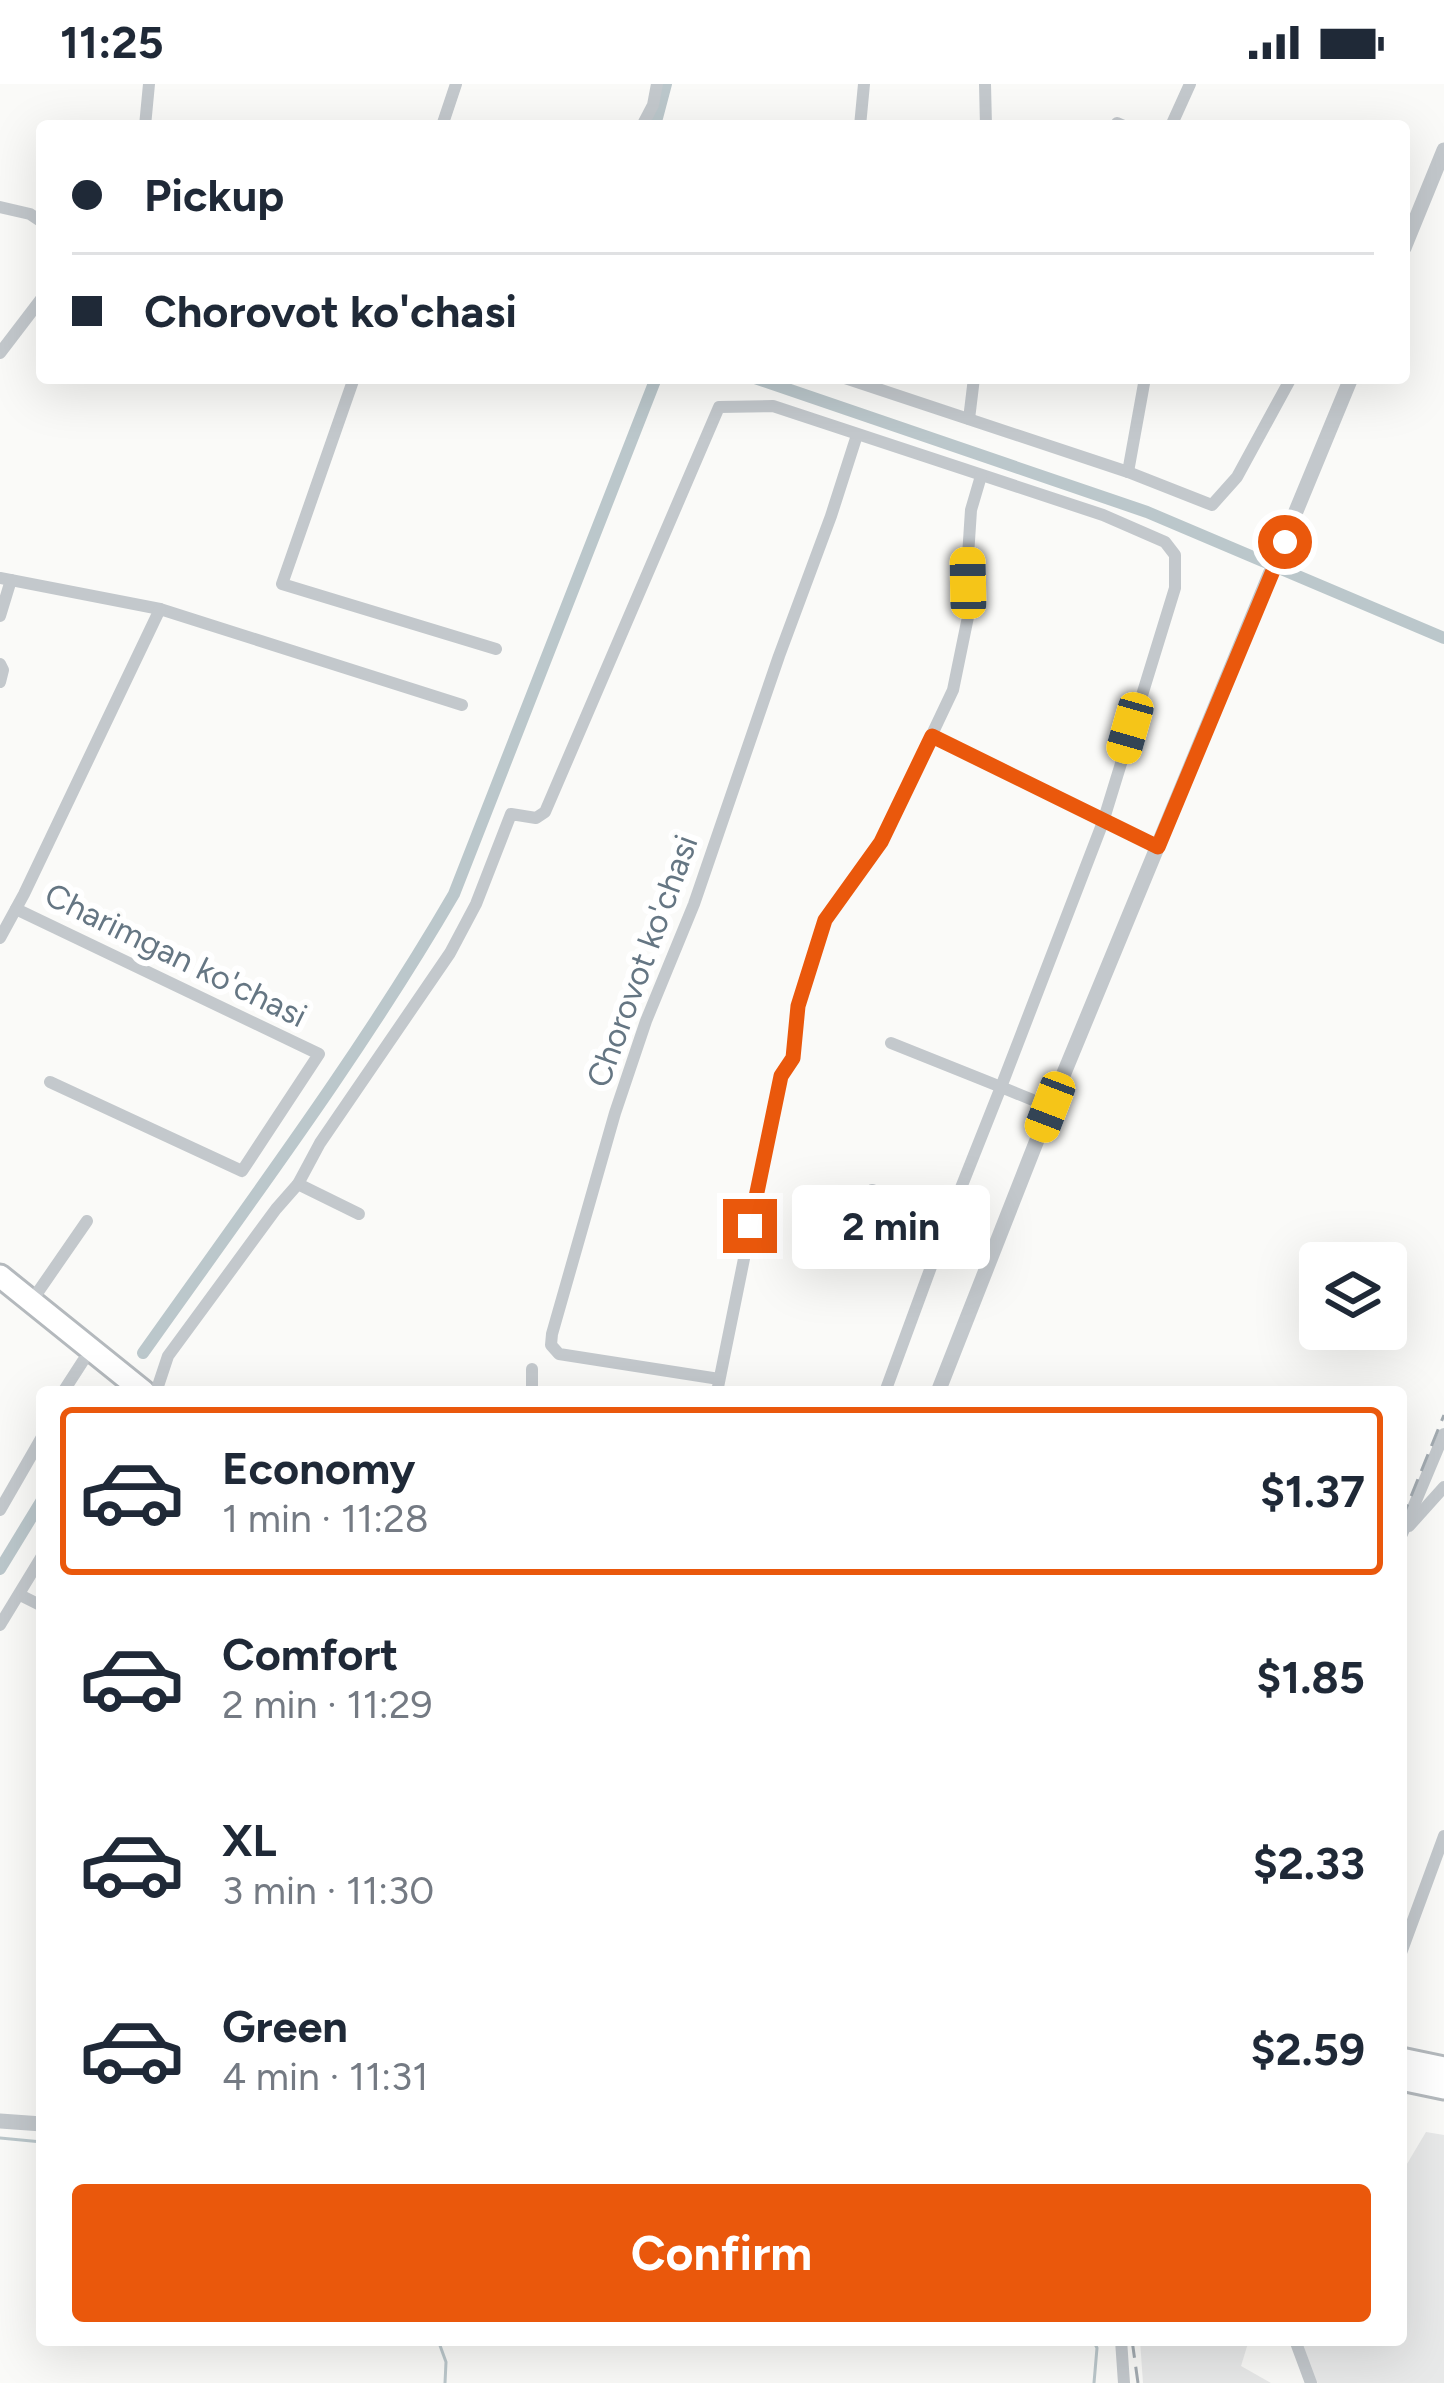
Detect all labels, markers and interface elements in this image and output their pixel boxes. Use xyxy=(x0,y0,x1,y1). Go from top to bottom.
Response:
text: 11:25 xyxy=(60,15,164,69)
text: Pickup xyxy=(144,168,284,222)
text: Chorovot ko'chasi xyxy=(144,284,517,338)
route start xyxy=(1258,515,1312,569)
car xyxy=(949,547,987,619)
car xyxy=(1103,688,1157,768)
street label: Chorovot ko'chasi xyxy=(578,830,706,1092)
street label: Charimgan ko'chasi xyxy=(39,875,313,1035)
car xyxy=(1020,1067,1080,1147)
callout: 2 min xyxy=(792,1184,990,1268)
route end xyxy=(723,1199,777,1253)
text: 2 min xyxy=(842,1203,940,1250)
map controls xyxy=(1299,1242,1407,1350)
button: layers xyxy=(1299,1242,1407,1350)
icon: car xyxy=(78,1437,186,1545)
text: Economy xyxy=(222,1441,415,1495)
text: $1.37 xyxy=(1260,1464,1365,1518)
text: 1 min · 11:28 xyxy=(222,1495,429,1542)
icon: car xyxy=(78,1623,186,1731)
text: Comfort xyxy=(222,1627,398,1681)
text: $1.85 xyxy=(1256,1650,1365,1704)
text: 2 min · 11:29 xyxy=(222,1681,433,1728)
icon: car xyxy=(78,1809,186,1917)
text: XL xyxy=(222,1813,277,1867)
text: $2.33 xyxy=(1253,1836,1365,1890)
text: 3 min · 11:30 xyxy=(222,1867,434,1914)
icon: car xyxy=(78,1995,186,2103)
text: Green xyxy=(222,1999,348,2053)
text: $2.59 xyxy=(1251,2022,1365,2076)
text: 4 min · 11:31 xyxy=(222,2053,428,2100)
button: Confirm xyxy=(72,2184,1371,2322)

